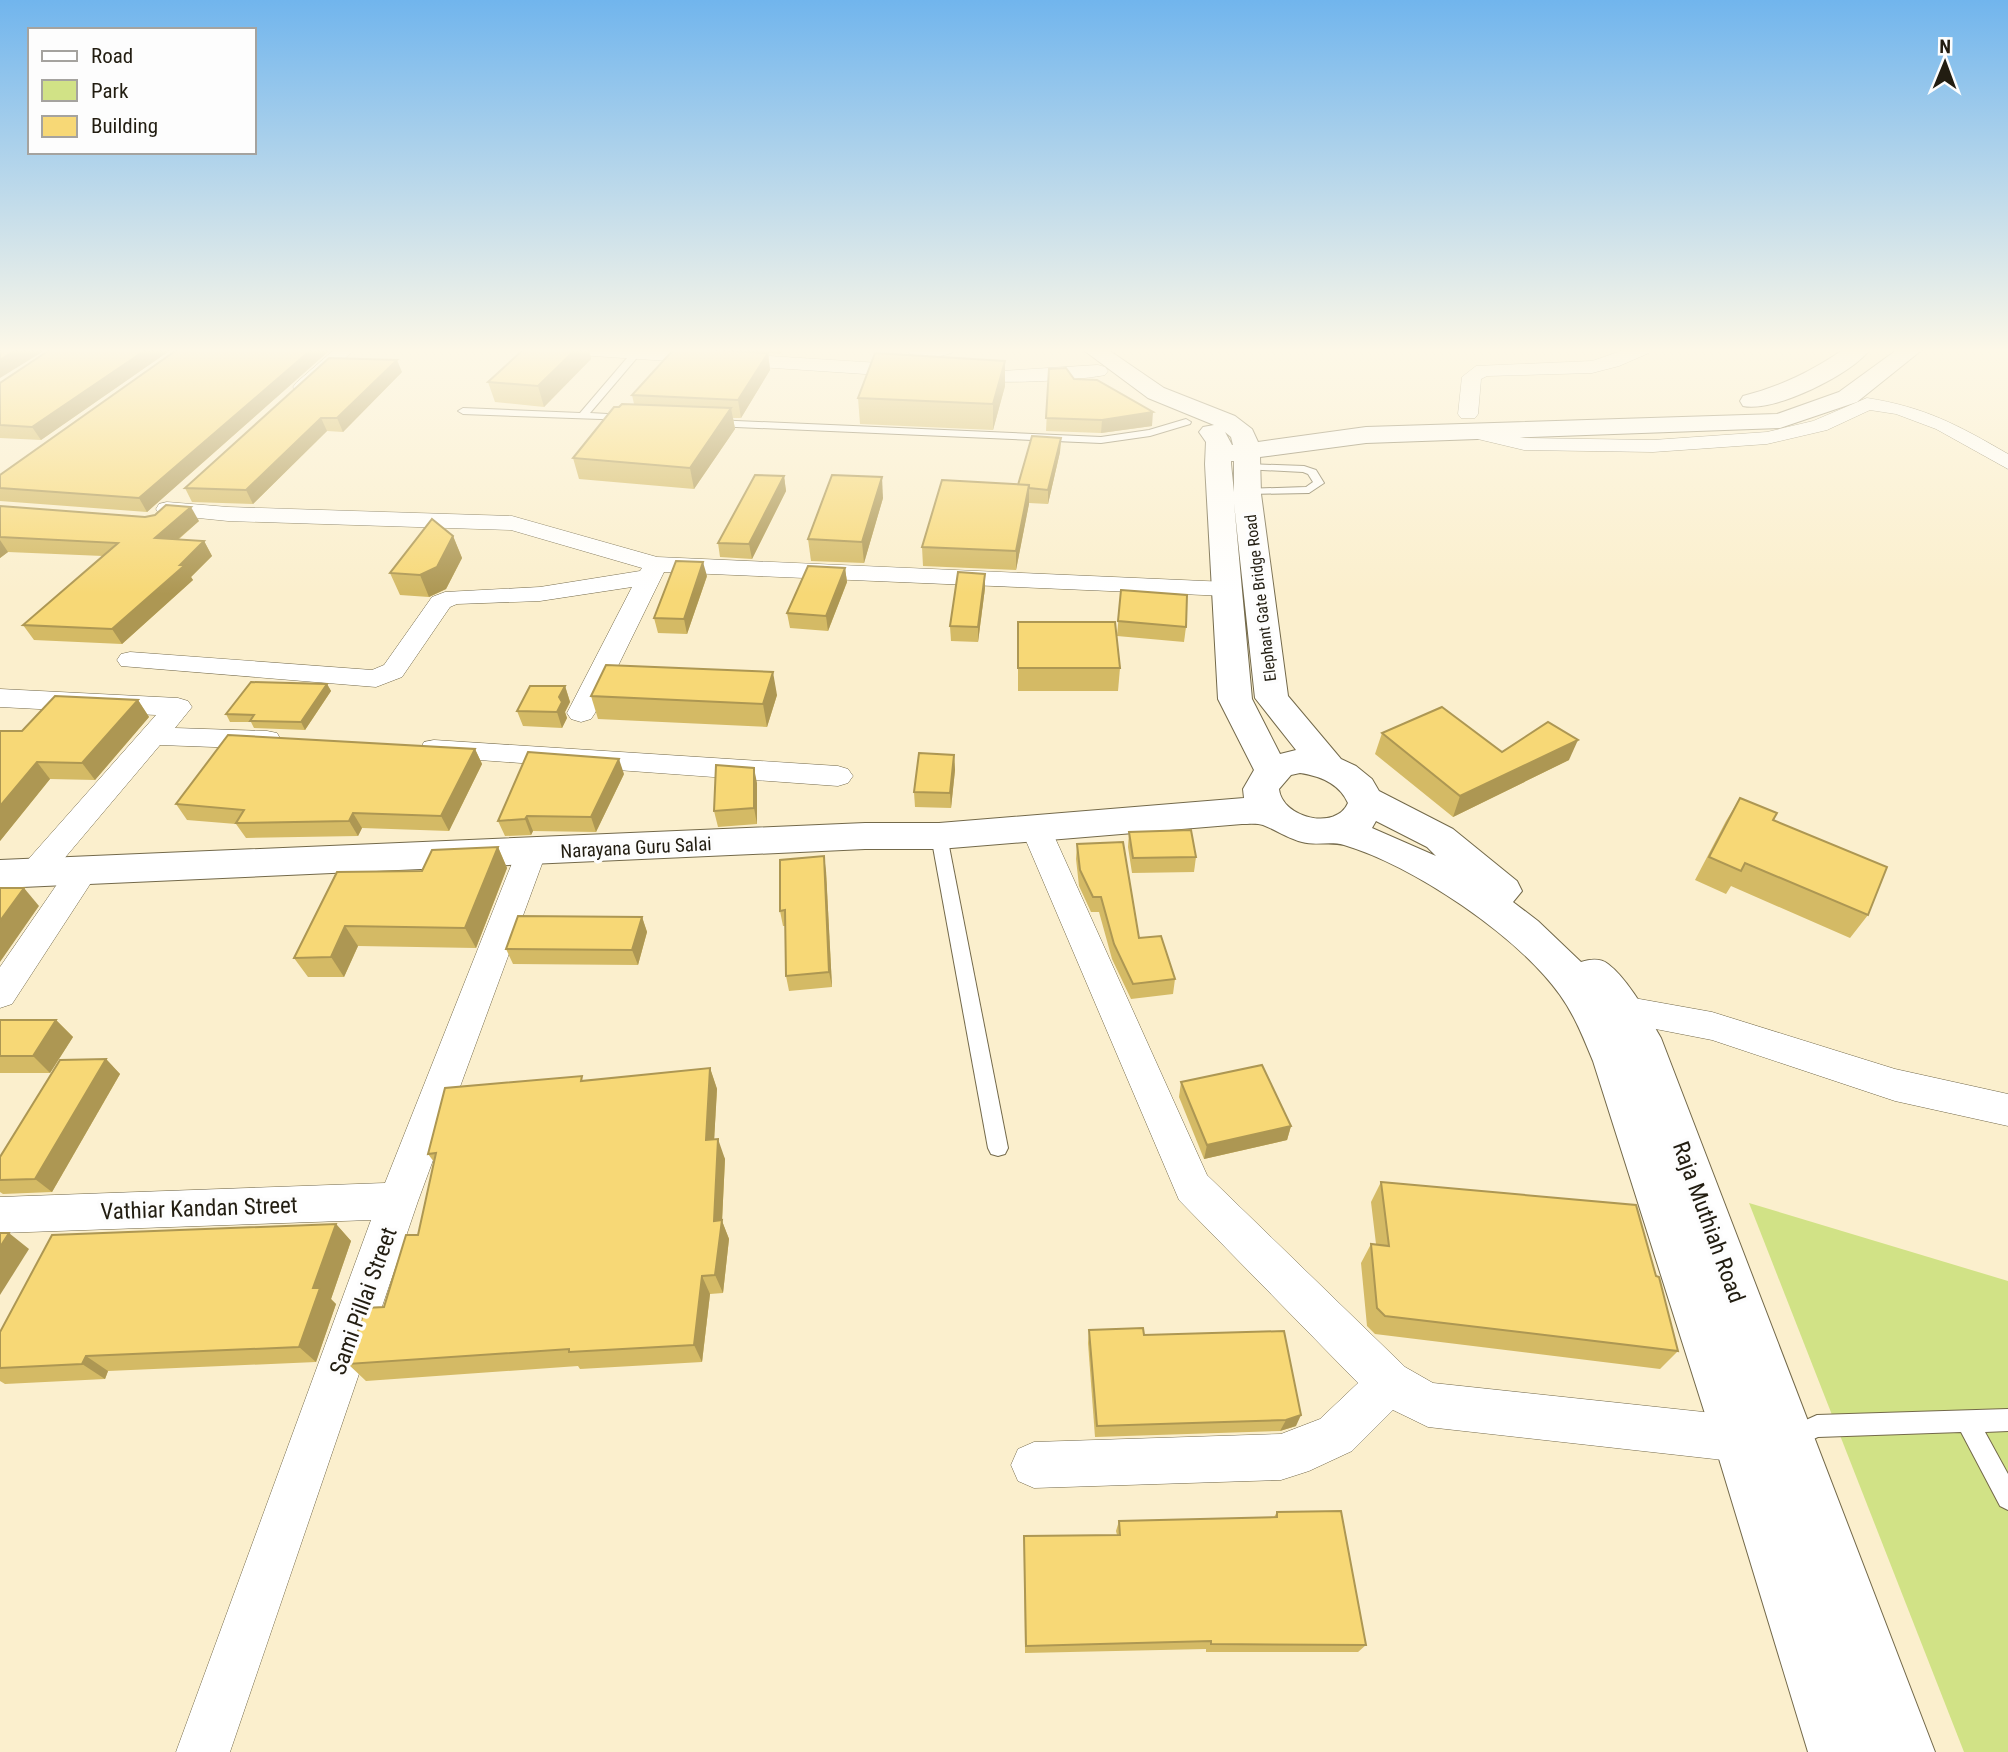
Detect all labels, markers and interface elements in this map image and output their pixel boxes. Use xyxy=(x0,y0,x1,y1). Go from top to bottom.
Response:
legend xyxy=(28,28,256,154)
north arrow xyxy=(1910,28,1980,98)
text: N xyxy=(1939,35,1951,58)
text: Road xyxy=(91,44,133,68)
text: Park xyxy=(91,79,129,103)
text: Building xyxy=(91,114,158,138)
street label: Elephant Gate Bridge Road xyxy=(1241,513,1280,682)
street label: Narayana Guru Salai xyxy=(560,832,712,863)
street label: Raja Muthiah Road xyxy=(1667,1138,1750,1307)
street label: Vathiar Kandan Street xyxy=(100,1192,298,1225)
street label: Sami Pillai Street xyxy=(324,1224,403,1379)

